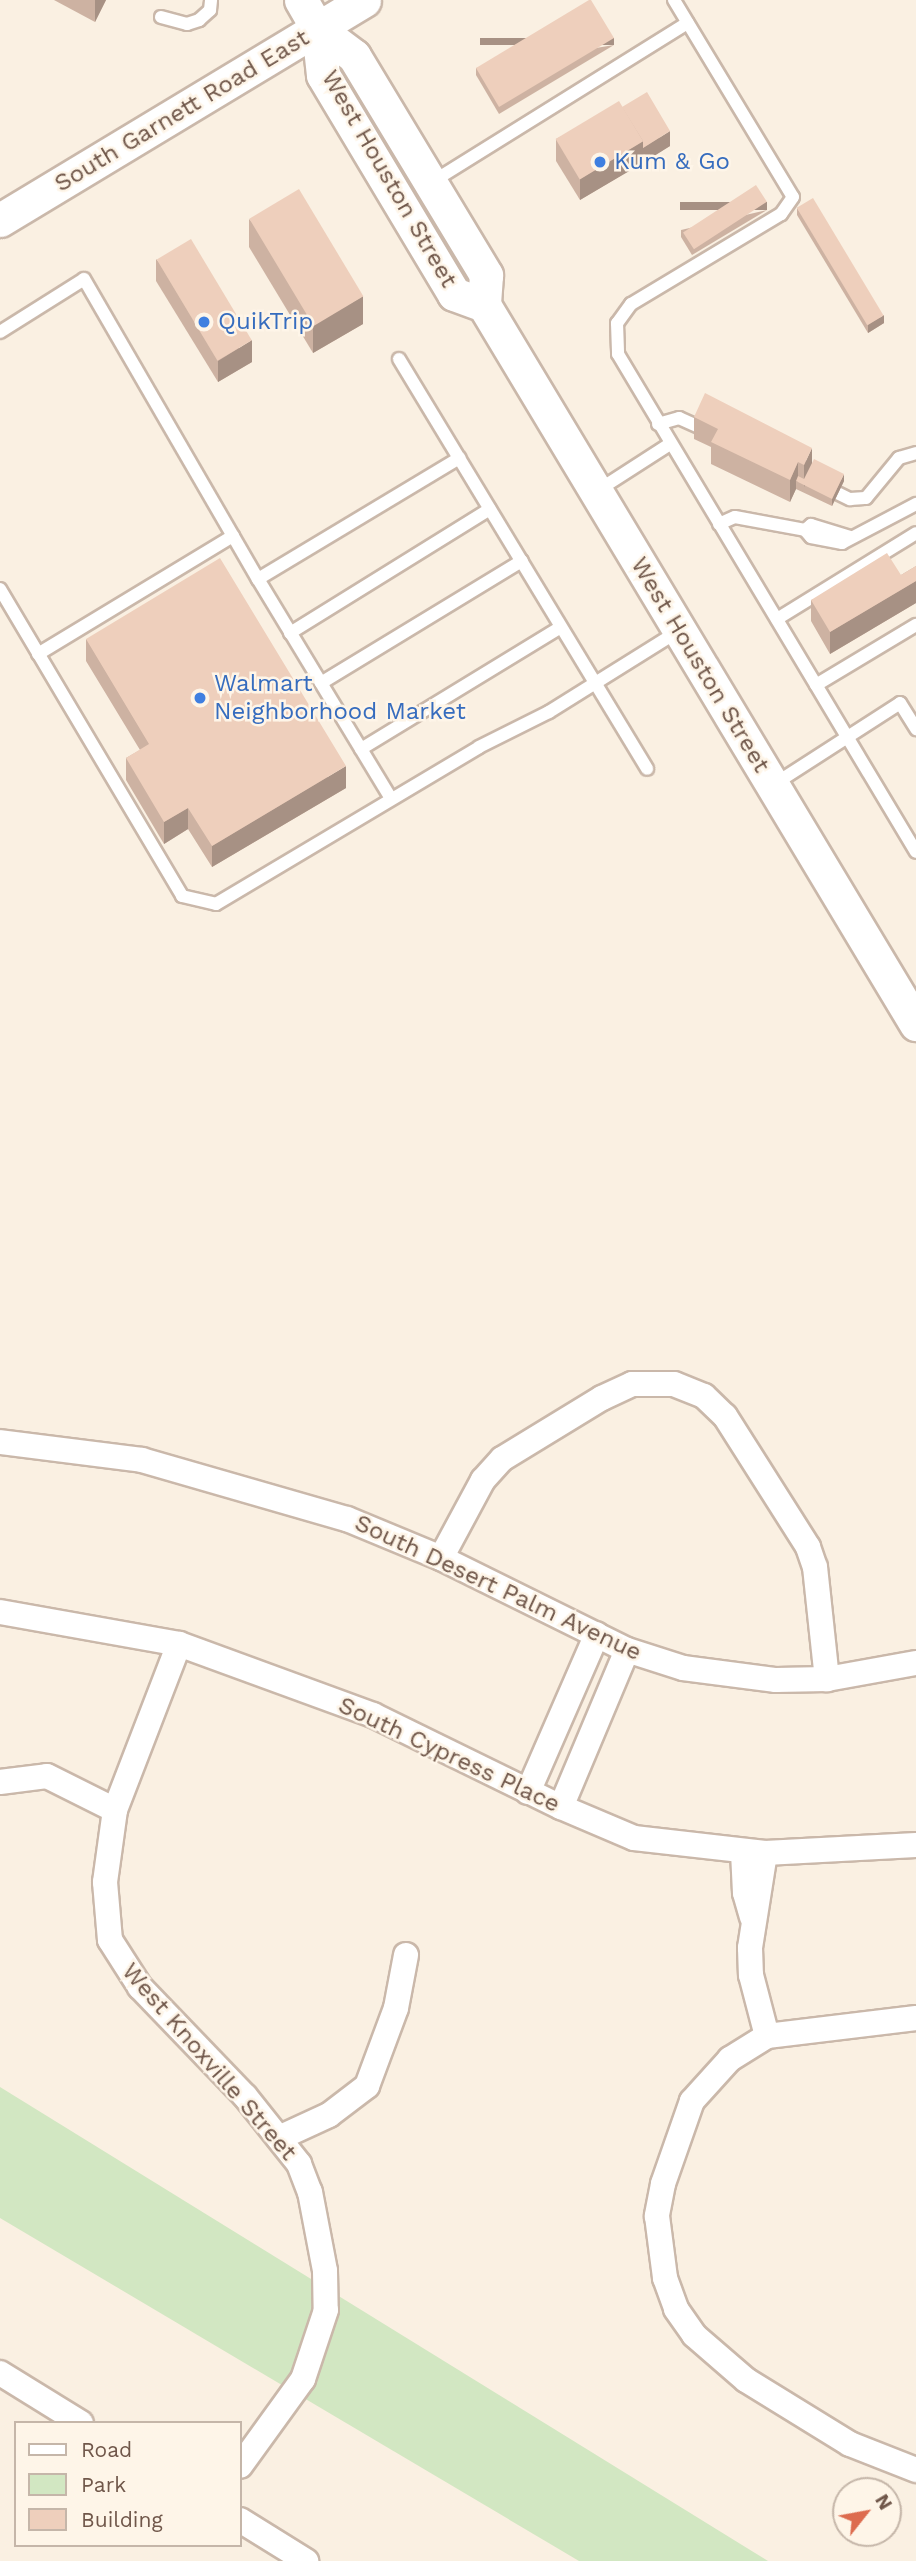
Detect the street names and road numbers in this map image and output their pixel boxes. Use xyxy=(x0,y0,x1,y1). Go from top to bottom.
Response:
street label: South Garnett Road East xyxy=(49,23,315,199)
street label: West Houston Street xyxy=(315,65,463,293)
street label: West Houston Street xyxy=(624,552,776,778)
street label: South Desert Palm Avenue xyxy=(350,1509,646,1667)
street label: South Cypress Place xyxy=(334,1691,564,1819)
street label: West Knoxville Street xyxy=(115,1957,303,2167)

